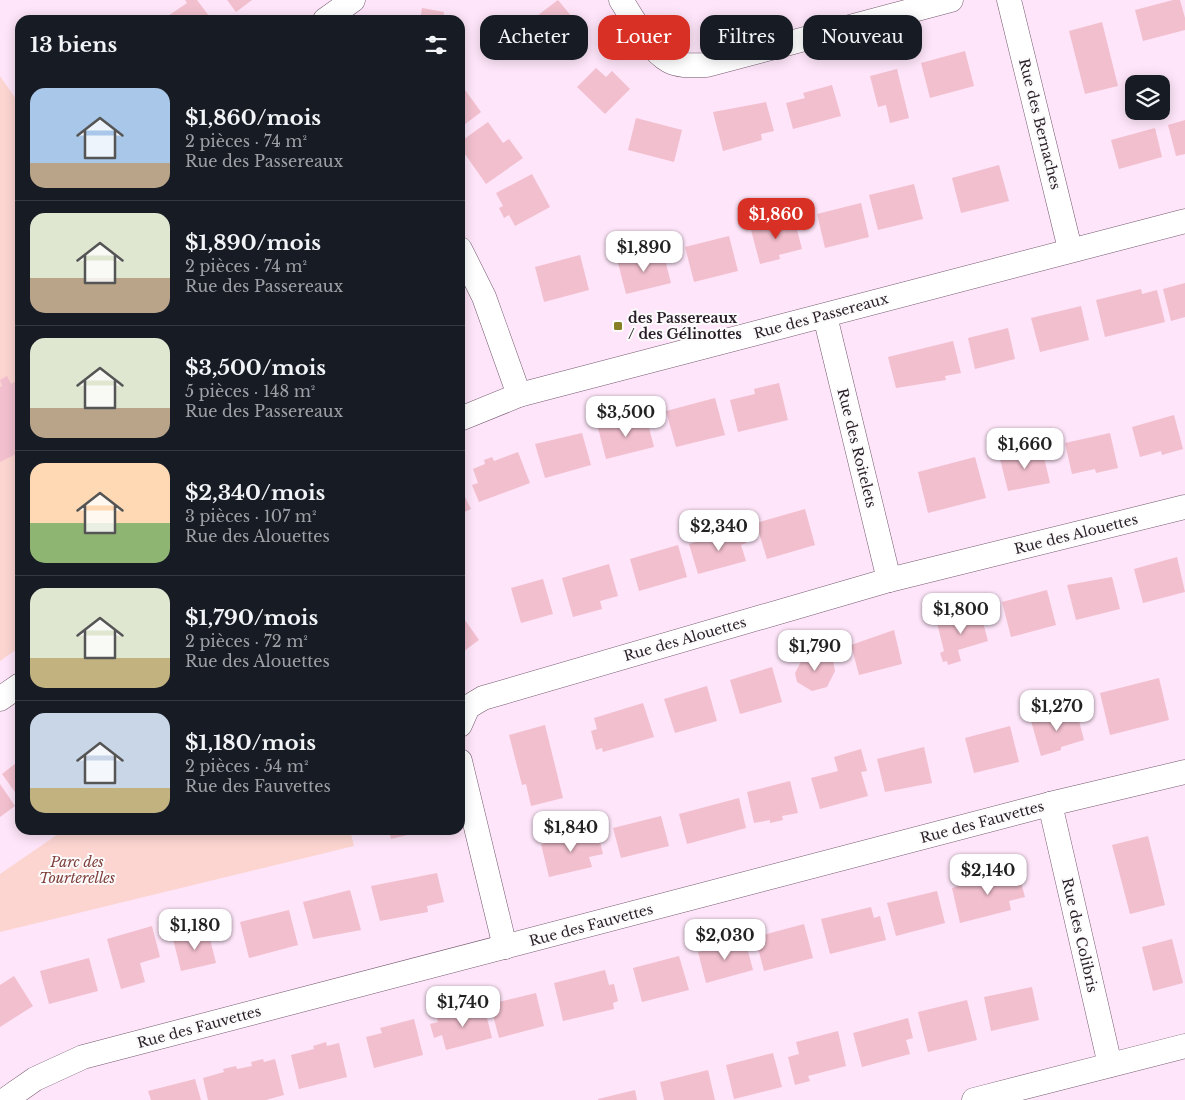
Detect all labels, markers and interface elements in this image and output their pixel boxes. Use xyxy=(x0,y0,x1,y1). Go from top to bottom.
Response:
chip: Acheter xyxy=(480,15,588,60)
chip: Louer xyxy=(598,15,690,60)
chip: Filtres xyxy=(700,15,793,60)
chip: Nouveau xyxy=(803,15,922,60)
icon: filters xyxy=(422,31,450,59)
text: 13 biens xyxy=(30,32,117,58)
street label: Rue des Bernaches xyxy=(1015,56,1065,192)
map controls xyxy=(1125,75,1170,120)
button: layers xyxy=(1125,75,1170,120)
text: $1,860/mois xyxy=(185,105,321,131)
icon: home xyxy=(70,108,130,168)
text: 2 pièces · 74 m² xyxy=(185,131,307,151)
text: Rue des Passereaux xyxy=(185,151,343,171)
pin: $1,860 xyxy=(735,198,817,240)
text: $1,860 xyxy=(749,204,803,224)
text: $1,890/mois xyxy=(185,230,321,256)
pin: $1,890 xyxy=(603,230,685,273)
icon: home xyxy=(70,233,130,293)
text: $1,890 xyxy=(617,237,671,257)
text: 2 pièces · 74 m² xyxy=(185,256,307,276)
text: Rue des Passereaux xyxy=(185,276,343,296)
street label: Rue des Passereaux xyxy=(752,289,891,343)
place label: des Passereaux / des Gélinottes xyxy=(628,309,742,343)
marker: des Passereaux / des Gélinottes xyxy=(612,320,624,332)
text: $3,500/mois xyxy=(185,355,326,381)
icon: home xyxy=(70,358,130,418)
text: 5 pièces · 148 m² xyxy=(185,381,315,401)
street label: Rue des Roitelets xyxy=(833,386,881,510)
pin: $3,500 xyxy=(585,396,667,438)
text: Rue des Passereaux xyxy=(185,401,343,421)
text: $3,500 xyxy=(597,402,655,422)
pin: $1,660 xyxy=(984,428,1066,470)
text: $1,660 xyxy=(998,434,1052,454)
text: $2,340/mois xyxy=(185,480,325,506)
icon: home xyxy=(70,483,130,543)
text: 3 pièces · 107 m² xyxy=(185,506,317,526)
pin: $2,340 xyxy=(678,510,760,552)
street label: Rue des Alouettes xyxy=(1012,510,1140,558)
text: $2,340 xyxy=(690,516,748,536)
text: Rue des Alouettes xyxy=(185,526,330,546)
pin: $1,800 xyxy=(920,592,1002,635)
text: $1,800 xyxy=(933,599,989,619)
text: $1,790/mois xyxy=(185,605,318,631)
icon: home xyxy=(70,608,130,668)
street label: Rue des Alouettes xyxy=(622,613,748,665)
pin: $1,790 xyxy=(774,630,856,672)
text: 2 pièces · 72 m² xyxy=(185,631,308,651)
text: $1,790 xyxy=(789,636,841,656)
text: Rue des Alouettes xyxy=(185,651,330,671)
pin: $1,270 xyxy=(1016,690,1098,732)
text: $1,270 xyxy=(1031,696,1083,716)
text: $1,180/mois xyxy=(185,730,316,756)
icon: home xyxy=(70,733,130,793)
text: 2 pièces · 54 m² xyxy=(185,756,308,776)
text: Rue des Fauvettes xyxy=(185,776,331,796)
street label: Rue des Fauvettes xyxy=(918,797,1046,847)
pin: $1,840 xyxy=(530,810,612,853)
text: $1,840 xyxy=(544,817,598,837)
park label: Parc des Tourterelles xyxy=(39,853,115,887)
pin: $2,140 xyxy=(947,854,1029,896)
text: $2,140 xyxy=(961,860,1015,880)
street label: Rue des Colibris xyxy=(1058,876,1102,994)
street label: Rue des Fauvettes xyxy=(527,900,655,950)
pin: $1,180 xyxy=(154,908,236,951)
text: $1,180 xyxy=(170,915,220,935)
pin: $2,030 xyxy=(684,918,766,961)
text: $2,030 xyxy=(696,925,754,945)
pin: $1,740 xyxy=(422,986,504,1028)
text: $1,740 xyxy=(437,992,489,1012)
street label: Rue des Fauvettes xyxy=(135,1002,263,1052)

